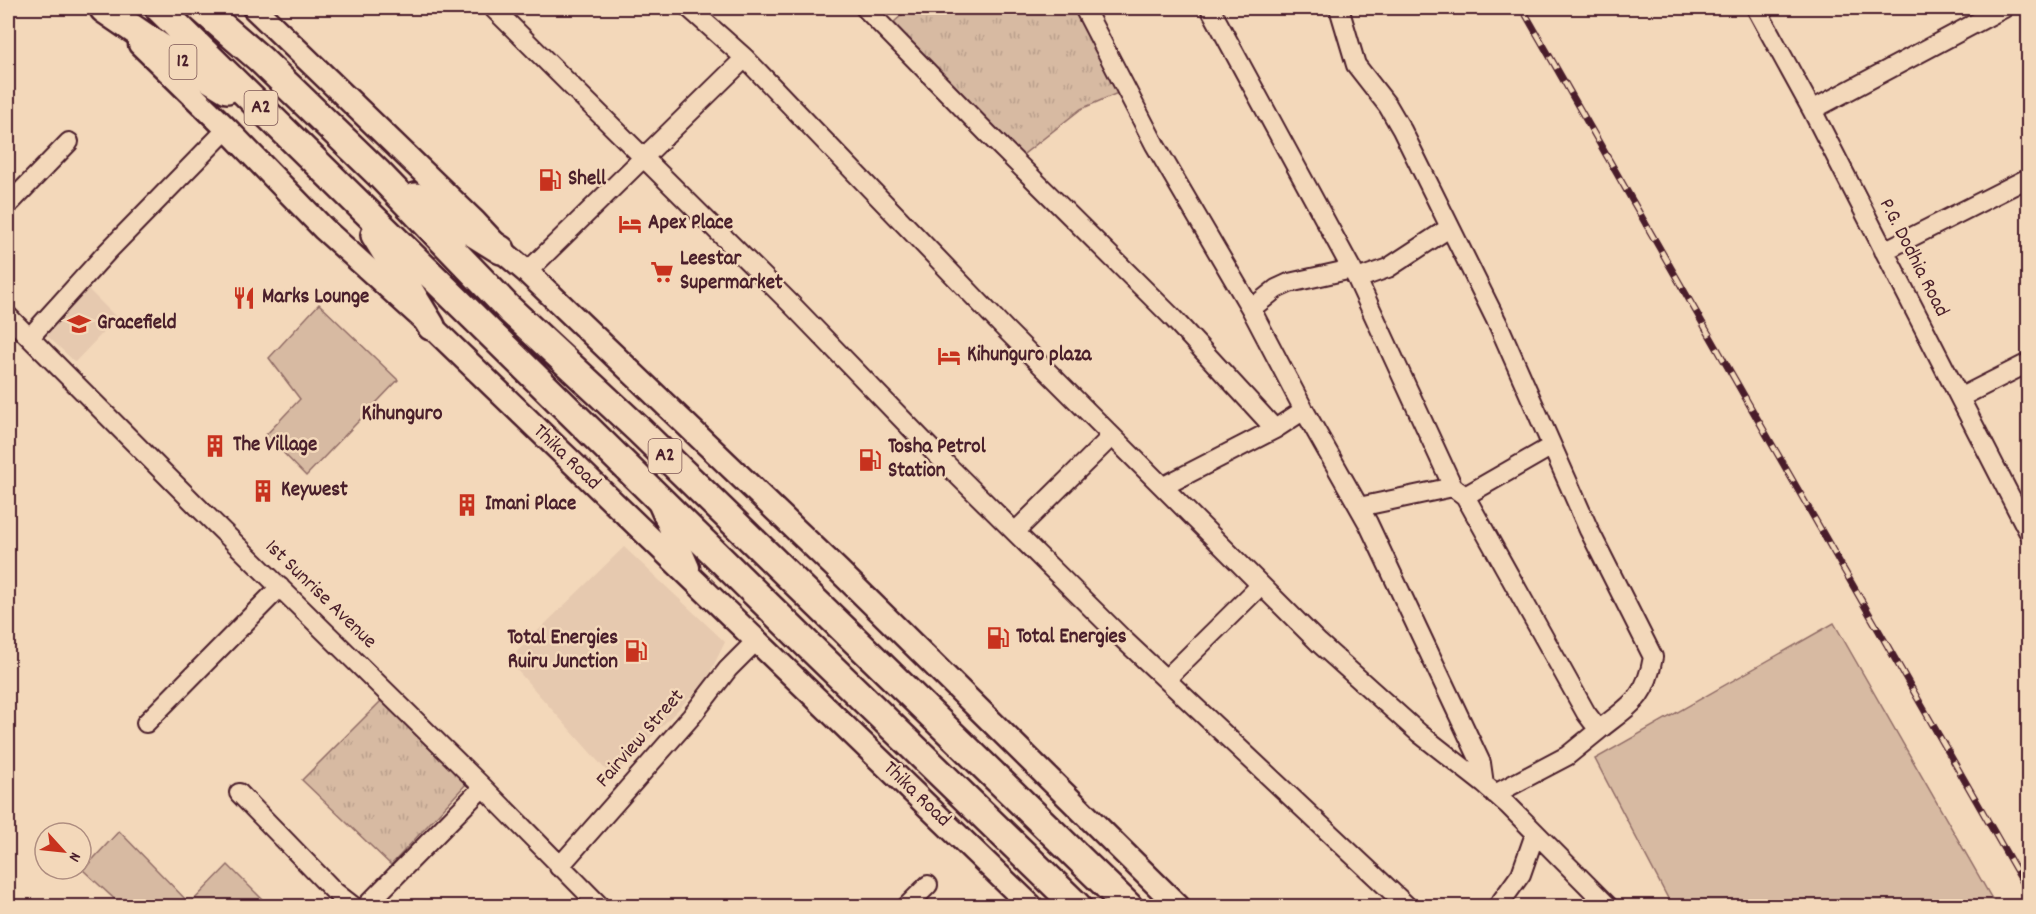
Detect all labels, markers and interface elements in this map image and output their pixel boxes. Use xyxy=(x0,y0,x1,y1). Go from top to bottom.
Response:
road number: 12 xyxy=(170,45,196,79)
road number: A2 xyxy=(244,91,278,125)
place label: Shell xyxy=(568,165,607,195)
fuel station icon: Shell xyxy=(537,167,563,193)
street label: P.G. Dodhia Road xyxy=(1870,194,1956,322)
place label: Apex Place xyxy=(648,209,733,239)
hotel icon: Apex Place xyxy=(617,211,643,237)
place label: Leestar Supermarket xyxy=(680,245,783,299)
supermarket icon: Leestar Supermarket xyxy=(649,259,675,285)
place label: Marks Lounge xyxy=(262,283,369,313)
restaurant icon: Marks Lounge xyxy=(231,285,257,311)
place label: Gracefield xyxy=(97,309,177,339)
school or university icon: Gracefield xyxy=(66,311,92,337)
place label: Kihunguro plaza xyxy=(967,341,1093,371)
hotel icon: Kihunguro plaza xyxy=(936,343,962,369)
district label: Kihunguro xyxy=(362,399,443,430)
street label: Thika Road xyxy=(525,418,607,498)
place label: The Village xyxy=(233,431,317,461)
building icon: The Village xyxy=(202,433,228,459)
place label: Tosha Petrol Station xyxy=(888,433,987,487)
road number: A2 xyxy=(648,439,682,473)
fuel station icon: Tosha Petrol Station xyxy=(857,447,883,473)
place label: Keywest xyxy=(281,476,348,506)
building icon: Keywest xyxy=(250,478,276,504)
place label: Imani Place xyxy=(485,490,576,520)
building icon: Imani Place xyxy=(454,492,480,518)
street label: 1st Sunrise Avenue xyxy=(257,533,383,657)
place label: Total Energies xyxy=(1016,623,1127,653)
place label: Total Energies Ruiru Junction xyxy=(507,624,618,678)
fuel station icon: Total Energies xyxy=(985,625,1011,651)
fuel station icon: Total Energies Ruiru Junction xyxy=(623,638,649,664)
street label: Fairview Street xyxy=(590,683,693,795)
street label: Thika Road xyxy=(875,755,957,835)
north arrow xyxy=(33,821,93,881)
text: N xyxy=(62,848,86,866)

